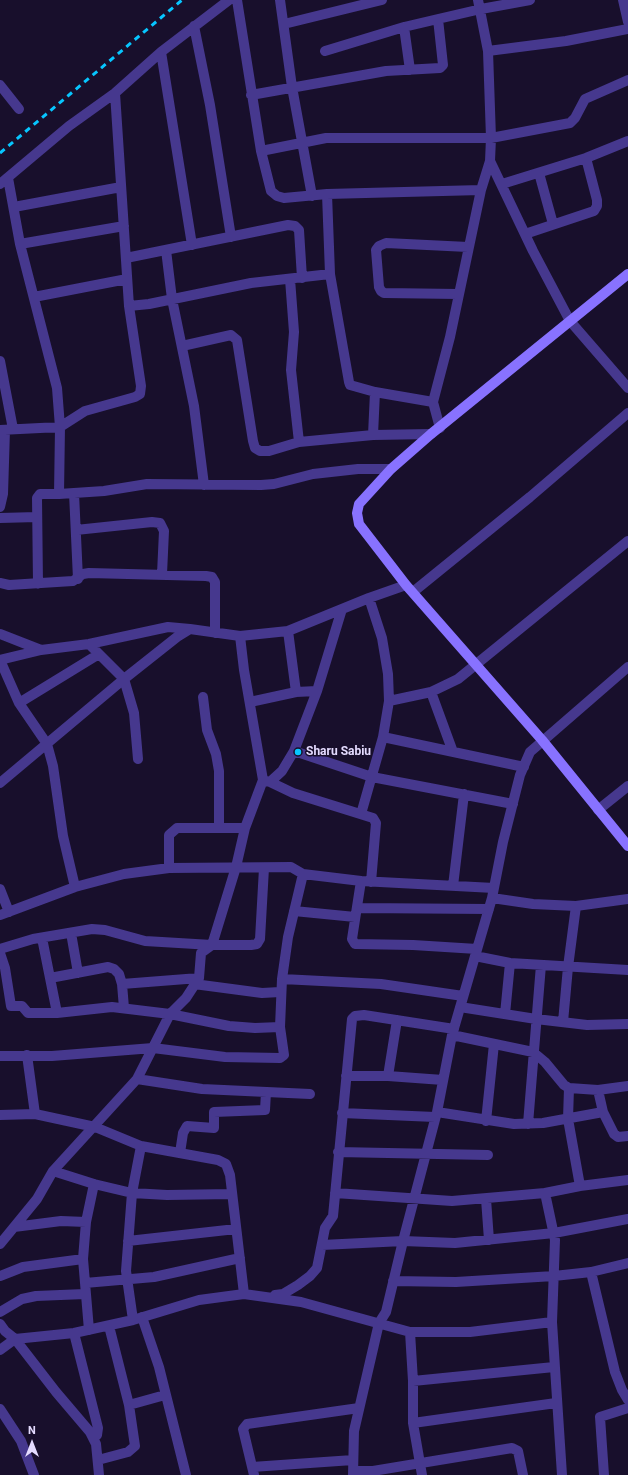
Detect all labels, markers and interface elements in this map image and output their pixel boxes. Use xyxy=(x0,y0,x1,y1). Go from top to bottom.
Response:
place label: Sharu Sabiu xyxy=(306,745,371,759)
marker: Sharu Sabiu xyxy=(293,747,303,757)
north arrow xyxy=(12,1423,52,1463)
text: N xyxy=(28,1424,36,1437)

